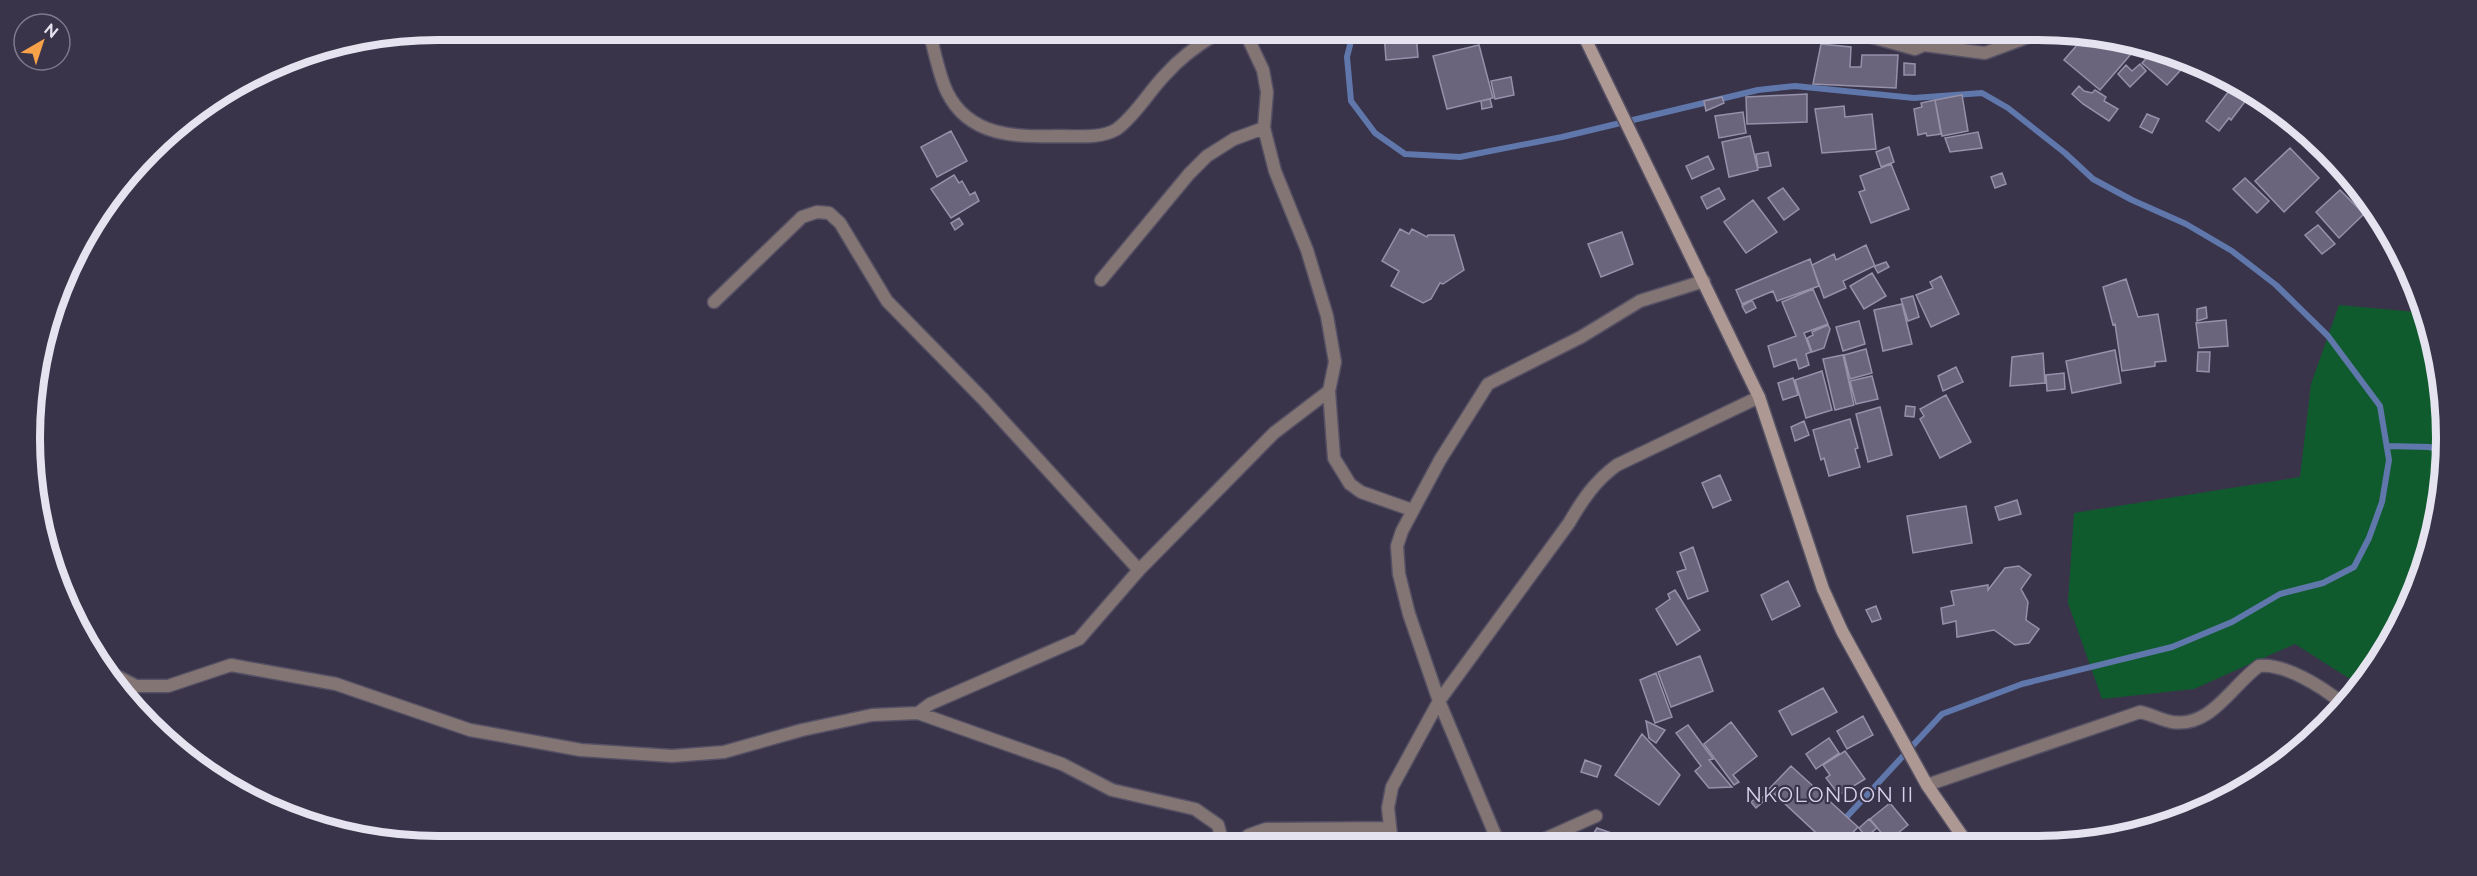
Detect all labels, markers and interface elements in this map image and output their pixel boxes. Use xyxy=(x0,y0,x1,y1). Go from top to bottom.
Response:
north arrow xyxy=(12,12,72,72)
text: N xyxy=(40,20,62,42)
district label: NKOLONDON II xyxy=(1745,782,1915,807)

